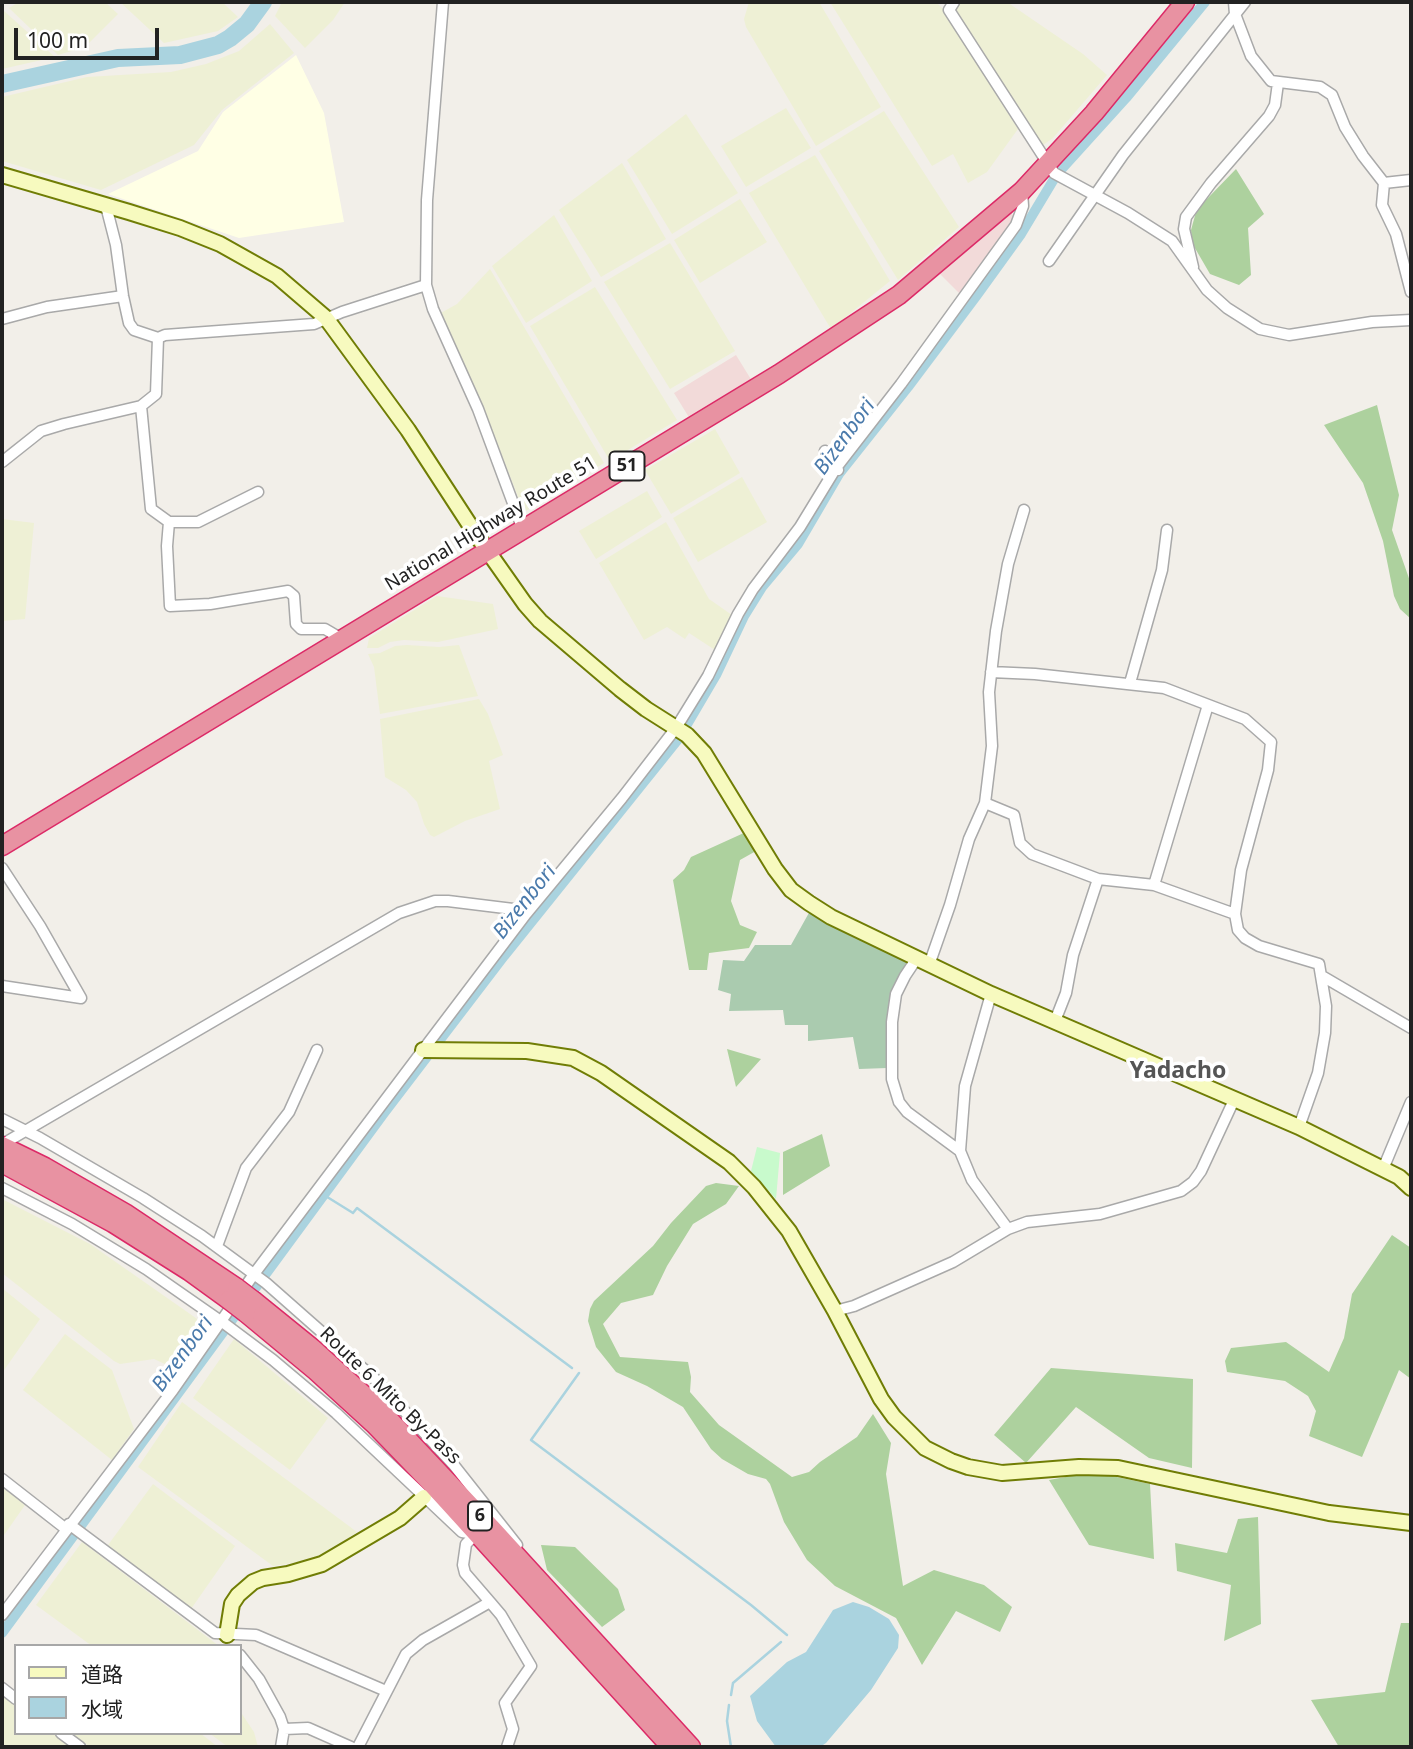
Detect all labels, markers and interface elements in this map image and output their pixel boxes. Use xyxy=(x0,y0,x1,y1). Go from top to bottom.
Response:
scale bar xyxy=(18,14,163,58)
text: 100 m xyxy=(27,26,88,54)
water label: Bizenbori xyxy=(809,394,881,480)
street label: National Highway Route 51 xyxy=(381,452,601,596)
road number: 51 xyxy=(610,452,644,480)
water label: Bizenbori xyxy=(488,860,562,944)
district label: Yadacho xyxy=(1130,1057,1226,1085)
water label: Bizenbori xyxy=(147,1311,219,1397)
street label: Route 6 Mito By-Pass xyxy=(315,1323,465,1469)
road number: 6 xyxy=(468,1502,492,1531)
legend xyxy=(14,1644,242,1735)
text: 道路 xyxy=(81,1660,123,1688)
text: 水域 xyxy=(81,1695,123,1723)

